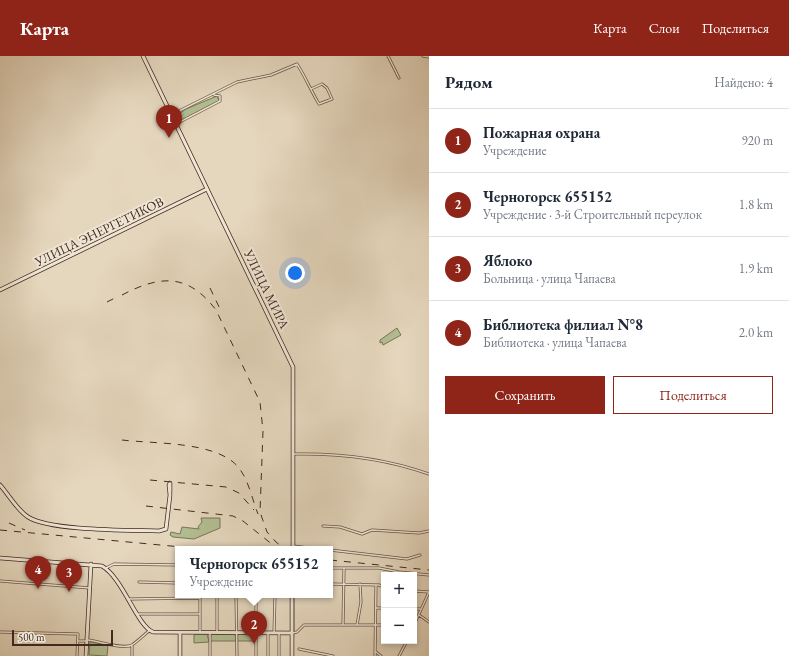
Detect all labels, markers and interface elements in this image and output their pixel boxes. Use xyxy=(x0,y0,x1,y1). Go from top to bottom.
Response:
text: Карта xyxy=(20,16,69,41)
text: Карта xyxy=(593,19,627,37)
text: Слои xyxy=(649,19,680,37)
text: Поделиться xyxy=(702,19,769,37)
text: Рядом xyxy=(445,71,493,93)
text: Найдено: 4 xyxy=(714,74,773,91)
pin: 1 xyxy=(156,105,182,138)
text: Пожарная охрана xyxy=(483,123,600,142)
text: 1 xyxy=(455,132,461,149)
text: 920 m xyxy=(742,132,773,149)
text: Учреждение xyxy=(483,142,547,159)
text: Черногорск 655152 xyxy=(483,187,612,206)
street label: УЛИЦА ЭНЕРГЕТИКОВ xyxy=(31,193,167,270)
text: 2 xyxy=(455,196,461,213)
text: 1.8 km xyxy=(739,196,773,213)
text: Учреждение · 3-й Строительный переулок xyxy=(483,206,702,223)
street label: УЛИЦА МИРА xyxy=(240,246,293,332)
text: Яблоко xyxy=(483,251,532,270)
text: 3 xyxy=(455,260,461,277)
text: 1.9 km xyxy=(739,260,773,277)
your location xyxy=(285,263,305,283)
text: Больница · улица Чапаева xyxy=(483,270,616,287)
text: Библиотека филиал N°8 xyxy=(483,315,643,334)
text: 4 xyxy=(455,324,461,341)
text: 2.0 km xyxy=(739,324,773,341)
text: Библиотека · улица Чапаева xyxy=(483,334,627,351)
button: Сохранить xyxy=(445,376,605,414)
button: Поделиться xyxy=(613,376,773,414)
popup xyxy=(175,546,333,598)
text: Черногорск 655152 xyxy=(189,554,319,573)
pin: 4 xyxy=(25,556,51,589)
pin: 3 xyxy=(56,559,82,592)
map controls xyxy=(381,572,417,644)
button: + xyxy=(381,572,417,608)
text: Учреждение xyxy=(189,573,253,590)
button: − xyxy=(381,608,417,644)
pin: 2 xyxy=(241,611,267,644)
scale bar xyxy=(12,628,113,647)
text: 500 m xyxy=(18,630,45,644)

